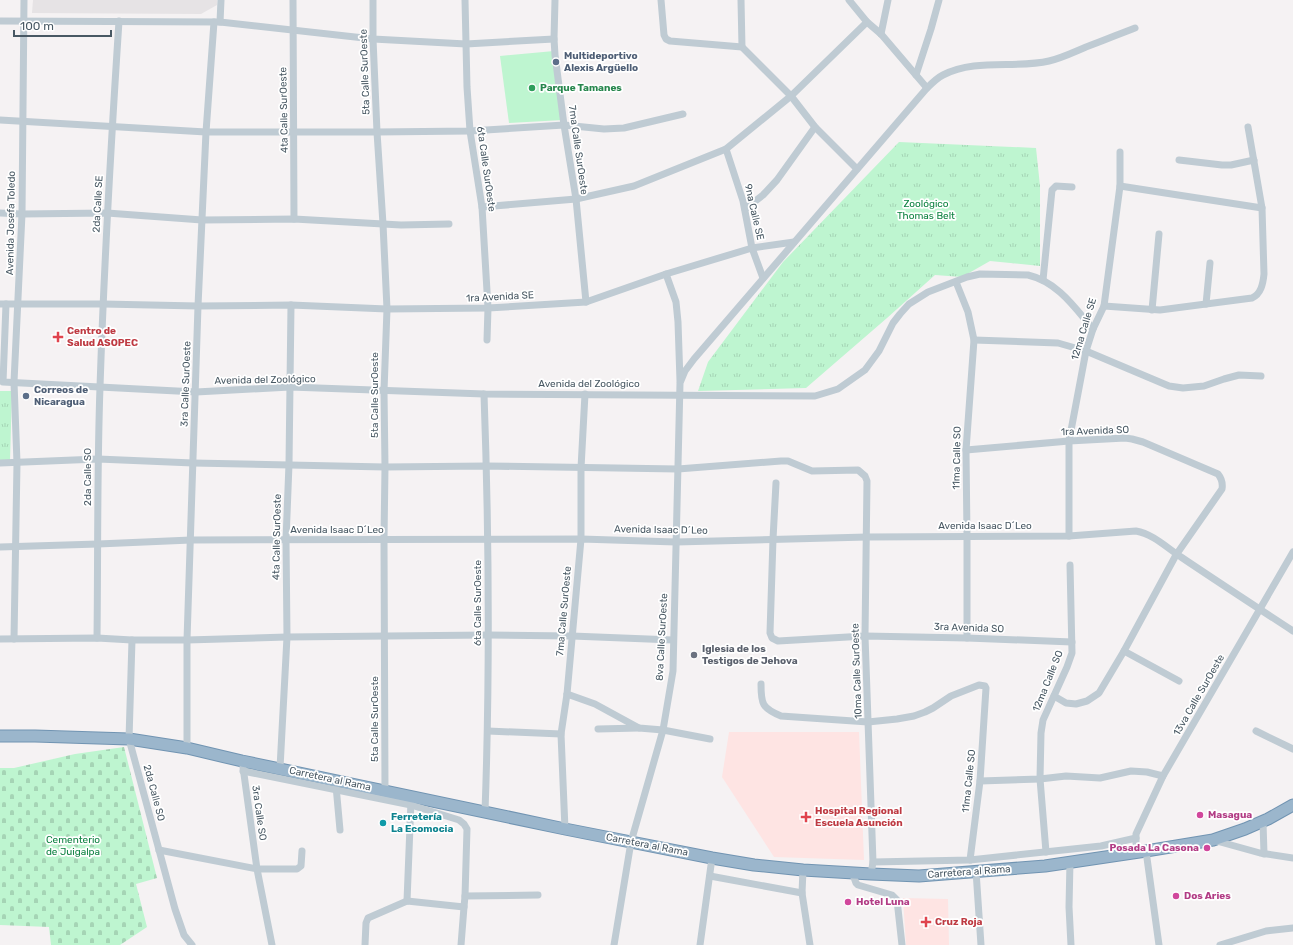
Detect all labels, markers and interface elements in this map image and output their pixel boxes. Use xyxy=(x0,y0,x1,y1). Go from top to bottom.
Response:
scale bar xyxy=(14,12,111,38)
text: 100 m xyxy=(20,19,54,33)
street label: 5ta Calle SurOeste xyxy=(357,28,372,115)
place label: Multideportivo Alexis Argüello xyxy=(564,50,638,74)
marker: Multideportivo Alexis Argüello xyxy=(551,57,561,67)
street label: 4ta Calle SurOeste xyxy=(277,66,291,153)
place label: Parque Tamanes xyxy=(540,82,622,94)
marker: Parque Tamanes xyxy=(527,83,537,93)
street label: 7ma Calle SurOeste xyxy=(566,105,590,196)
street label: 6ta Calle SurOeste xyxy=(474,126,498,213)
street label: Avenida Josefa Toledo xyxy=(4,171,18,275)
street label: 2da Calle SE xyxy=(91,175,105,233)
street label: 9na Calle SE xyxy=(742,183,766,241)
park label: Zoológico Thomas Belt xyxy=(897,198,955,222)
street label: 1ra Avenida SE xyxy=(466,289,534,305)
street label: 12ma Calle SE xyxy=(1069,296,1099,362)
place label: Centro de Salud ASOPEC xyxy=(67,325,138,349)
marker: Centro de Salud ASOPEC xyxy=(52,331,64,343)
street label: 3ra Calle SurOeste xyxy=(179,341,194,427)
street label: 5ta Calle SurOeste xyxy=(369,352,381,438)
street label: Avenida del Zoológico xyxy=(214,373,316,387)
street label: Avenida del Zoológico xyxy=(538,378,640,390)
place label: Correos de Nicaragua xyxy=(34,384,88,408)
marker: Correos de Nicaragua xyxy=(21,391,31,401)
street label: 1ra Avenida SO xyxy=(1061,424,1130,438)
street label: 11ma Calle SO xyxy=(950,426,964,490)
street label: 2da Calle SO xyxy=(82,448,94,506)
street label: 4ta Calle SurOeste xyxy=(270,493,284,580)
street label: Avenida Isaac D´Leo xyxy=(938,520,1032,532)
street label: Avenida Isaac D´Leo xyxy=(614,523,708,537)
street label: Avenida Isaac D´Leo xyxy=(290,524,384,536)
street label: 6ta Calle SurOeste xyxy=(472,560,484,646)
street label: 7ma Calle SurOeste xyxy=(554,565,574,656)
street label: 8va Calle SurOeste xyxy=(654,592,670,681)
street label: 3ra Avenida SO xyxy=(934,621,1005,635)
street label: 10ma Calle SurOeste xyxy=(849,623,865,719)
place label: Iglesia de los Testigos de Jehova xyxy=(702,643,798,667)
street label: 12ma Calle SO xyxy=(1030,648,1066,713)
marker: Iglesia de los Testigos de Jehova xyxy=(689,650,699,660)
street label: 13va Calle SurOeste xyxy=(1171,652,1227,738)
street label: 5ta Calle SurOeste xyxy=(369,676,381,762)
street label: 11ma Calle SO xyxy=(960,749,978,813)
street label: 2da Calle SO xyxy=(141,763,167,823)
street label: Carretera al Rama xyxy=(288,764,372,794)
street label: 3ra Calle SO xyxy=(249,785,269,842)
place label: Hospital Regional Escuela Asunción xyxy=(815,805,903,829)
place label: Masagua xyxy=(1208,809,1252,821)
marker: Masagua xyxy=(1195,810,1205,820)
place label: Ferretería La Ecomocia xyxy=(391,811,453,835)
marker: Hospital Regional Escuela Asunción xyxy=(800,811,812,823)
marker: Ferretería La Ecomocia xyxy=(378,818,388,828)
street label: Carretera al Rama xyxy=(605,831,689,859)
park label: Cementerio de Juigalpa xyxy=(46,834,100,858)
place label: Posada La Casona xyxy=(1110,842,1199,854)
marker: Posada La Casona xyxy=(1202,843,1212,853)
street label: Carretera al Rama xyxy=(927,863,1011,881)
place label: Dos Aries xyxy=(1184,890,1231,902)
marker: Dos Aries xyxy=(1171,891,1181,901)
place label: Hotel Luna xyxy=(856,896,910,908)
marker: Hotel Luna xyxy=(843,897,853,907)
marker: Cruz Roja xyxy=(920,916,932,928)
place label: Cruz Roja xyxy=(935,916,983,928)

